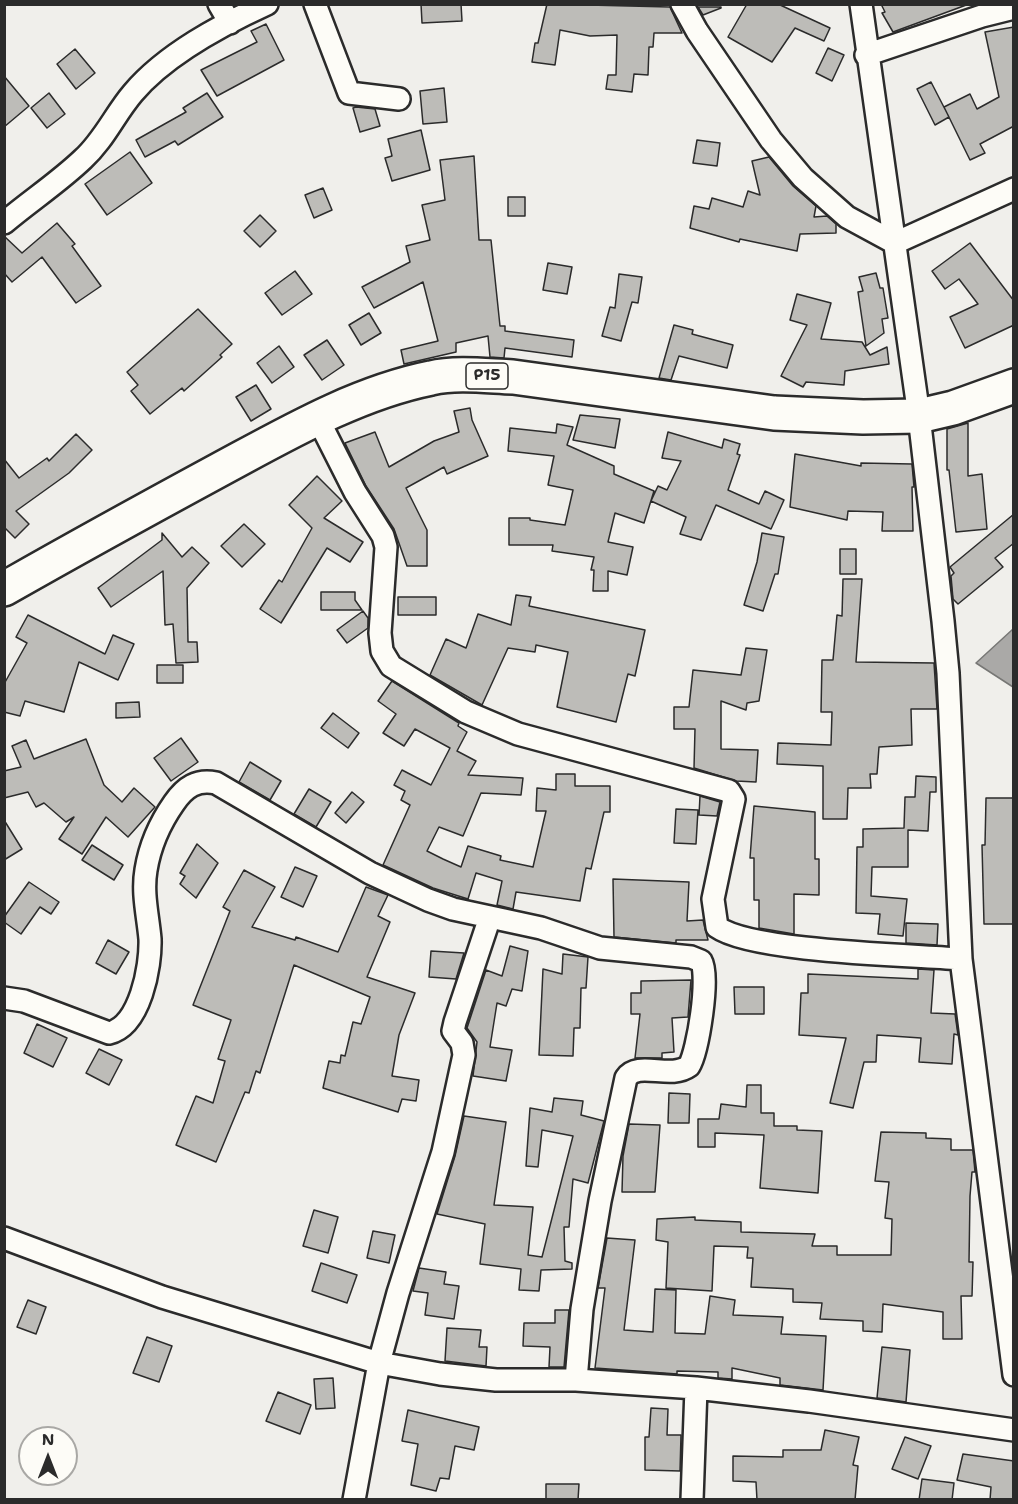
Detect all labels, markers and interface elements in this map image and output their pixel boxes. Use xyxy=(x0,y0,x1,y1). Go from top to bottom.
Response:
road number: P15 xyxy=(466,363,508,389)
north arrow xyxy=(18,1426,78,1486)
text: N xyxy=(42,1429,54,1450)

